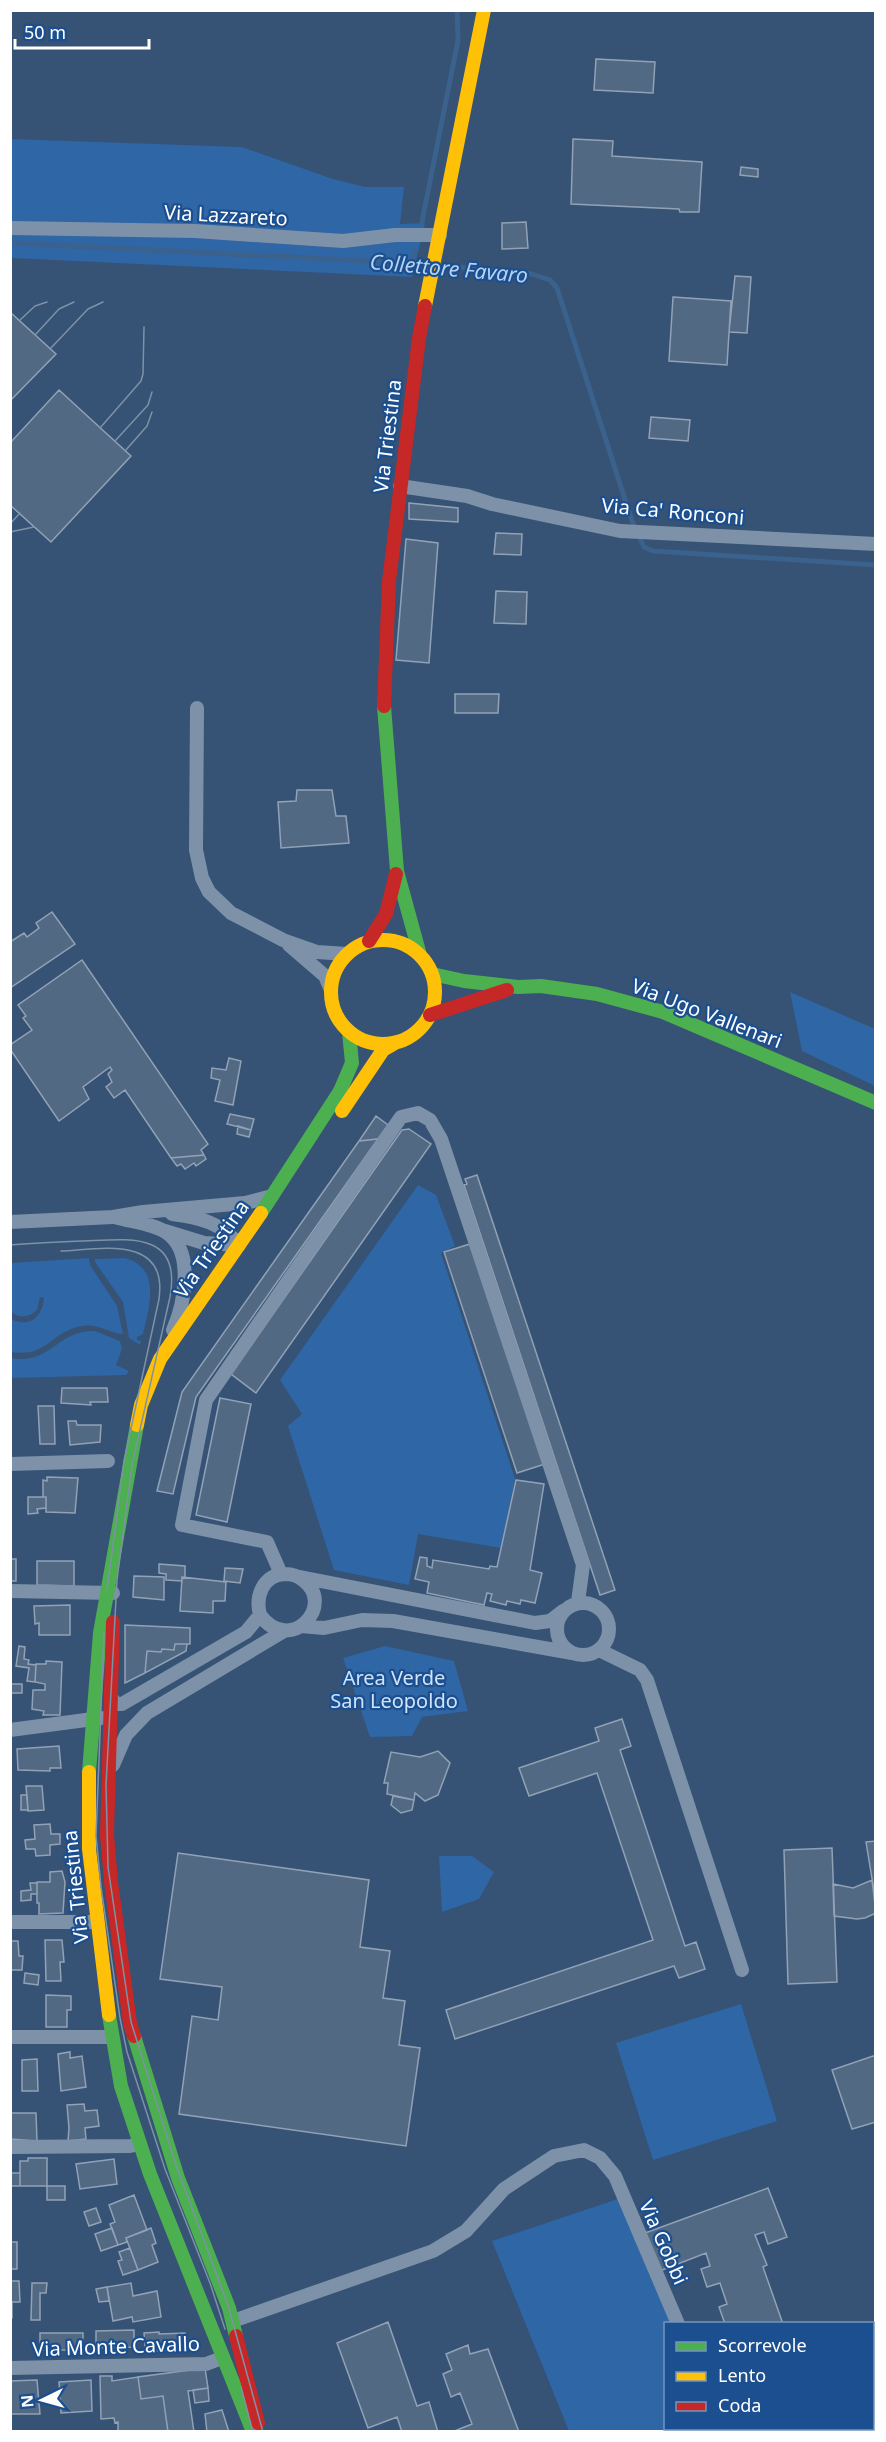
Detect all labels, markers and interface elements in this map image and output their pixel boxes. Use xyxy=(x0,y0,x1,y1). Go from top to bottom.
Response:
scale bar xyxy=(15,12,148,50)
text: 50 m xyxy=(24,20,66,44)
street label: Via Lazzareto xyxy=(163,198,289,232)
water label: Collettore Favaro xyxy=(369,247,529,289)
street label: Via Triestina xyxy=(367,378,407,494)
street label: Via Ca' Ronconi xyxy=(601,491,745,531)
street label: Via Ugo Vallenari xyxy=(628,972,786,1054)
street label: Via Triestina xyxy=(167,1195,255,1303)
park label: Area Verde San Leopoldo xyxy=(330,1664,458,1714)
street label: Via Triestina xyxy=(56,1829,94,1945)
street label: Via Gobbi xyxy=(633,2195,695,2289)
legend xyxy=(664,2322,874,2430)
street label: Via Monte Cavallo xyxy=(32,2330,200,2362)
text: Scorrevole xyxy=(718,2333,807,2357)
text: Lento xyxy=(718,2363,766,2387)
north arrow xyxy=(12,2370,72,2430)
text: Coda xyxy=(718,2393,761,2417)
text: N xyxy=(16,2394,39,2409)

